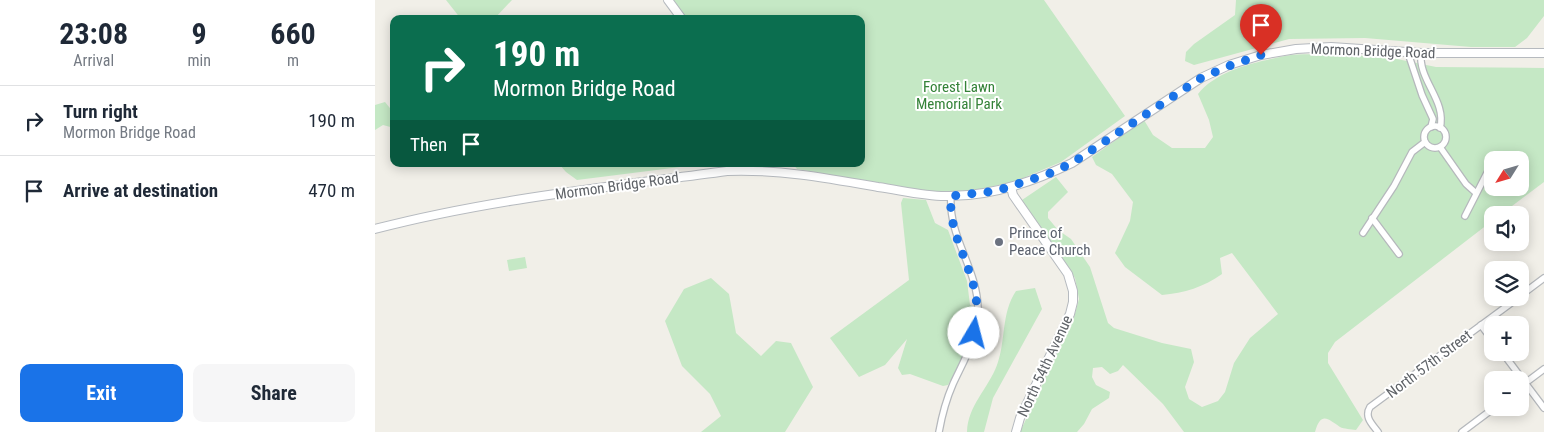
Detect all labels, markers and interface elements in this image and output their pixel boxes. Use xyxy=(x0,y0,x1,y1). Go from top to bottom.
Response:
pin xyxy=(1240,4,1282,55)
icon: arrive xyxy=(1247,11,1275,39)
text: 23:08 xyxy=(59,16,128,51)
text: 9 xyxy=(192,16,207,51)
text: 660 xyxy=(270,16,316,51)
text: 190 m xyxy=(493,34,580,75)
icon: right xyxy=(410,35,475,100)
street label: Mormon Bridge Road xyxy=(1310,40,1436,62)
text: Arrival xyxy=(73,51,114,70)
text: min xyxy=(187,51,211,70)
text: m xyxy=(287,51,299,70)
text: Mormon Bridge Road xyxy=(493,76,676,101)
park label: Forest Lawn Memorial Park xyxy=(916,78,1002,113)
text: Turn right xyxy=(63,100,138,123)
icon: right xyxy=(20,107,48,135)
text: 190 m xyxy=(308,109,355,132)
text: Mormon Bridge Road xyxy=(63,123,196,142)
icon: arrive xyxy=(457,130,485,158)
text: Then xyxy=(410,133,447,156)
north arrow xyxy=(1484,151,1529,196)
map controls xyxy=(1484,151,1529,416)
street label: Mormon Bridge Road xyxy=(554,168,680,204)
icon: arrive xyxy=(20,177,48,205)
text: Arrive at destination xyxy=(63,179,218,202)
text: 470 m xyxy=(308,179,355,202)
button: sound xyxy=(1484,206,1529,251)
place label: Prince of Peace Church xyxy=(1009,224,1090,259)
marker: Prince of Peace Church xyxy=(993,236,1005,248)
button: layers xyxy=(1484,261,1529,306)
position arrow xyxy=(947,306,999,358)
street label: North 54th Avenue xyxy=(1014,312,1076,420)
button: + xyxy=(1484,316,1529,361)
street label: North 57th Street xyxy=(1383,326,1475,402)
button: Exit xyxy=(20,364,183,422)
button: Share xyxy=(193,364,355,422)
button: − xyxy=(1484,371,1529,416)

